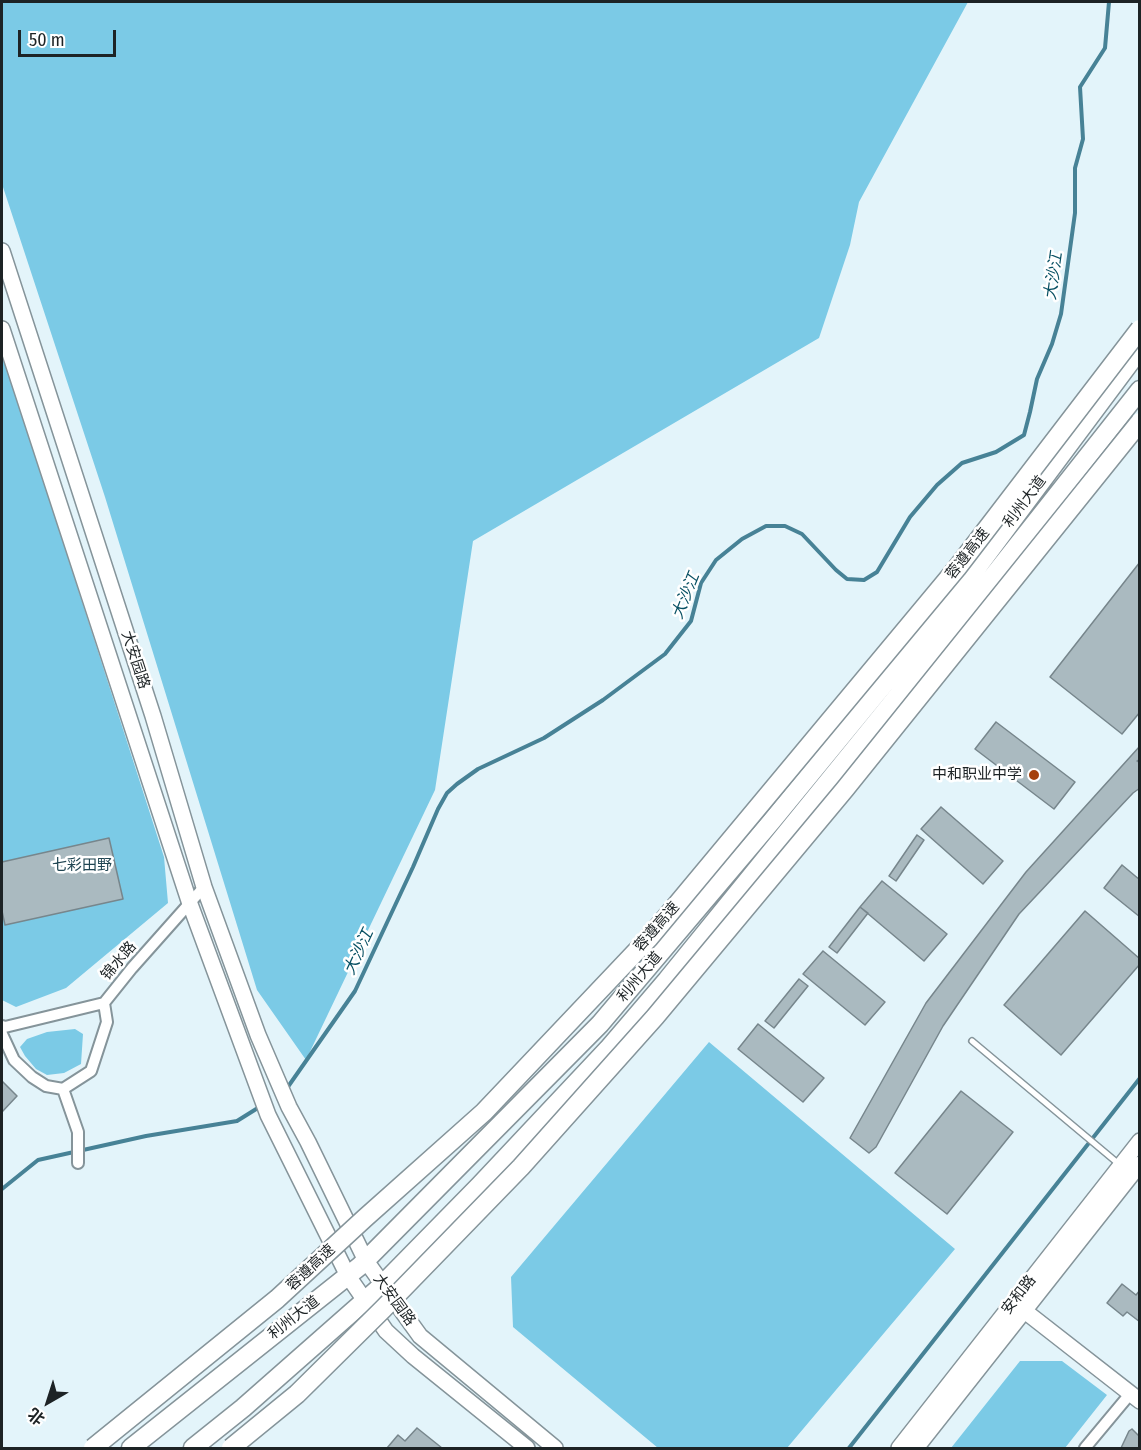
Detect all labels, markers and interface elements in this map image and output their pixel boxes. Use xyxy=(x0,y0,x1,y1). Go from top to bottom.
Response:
scale bar xyxy=(21,18,118,56)
text: 50 m xyxy=(29,29,65,51)
water label: 大沙江 xyxy=(1041,251,1067,301)
street label: 利州大道 xyxy=(1000,473,1050,531)
street label: 蓉遵高速 xyxy=(942,525,994,583)
water label: 大沙江 xyxy=(668,570,704,622)
street label: 大安园路 xyxy=(117,629,153,691)
place label: 中和职业中学 xyxy=(932,766,1022,784)
marker: 中和职业中学 xyxy=(1027,768,1041,782)
park label: 七彩田野 xyxy=(52,857,112,875)
street label: 蓉遵高速 xyxy=(631,898,683,956)
water label: 大沙江 xyxy=(340,926,378,978)
street label: 锦水路 xyxy=(98,938,140,984)
street label: 利州大道 xyxy=(614,948,666,1006)
street label: 蓉遵高速 xyxy=(283,1241,339,1295)
street label: 大安园路 xyxy=(369,1270,419,1330)
street label: 安和路 xyxy=(998,1272,1040,1318)
street label: 利州大道 xyxy=(265,1292,323,1344)
north arrow xyxy=(18,1372,78,1432)
text: 北 xyxy=(24,1404,49,1429)

